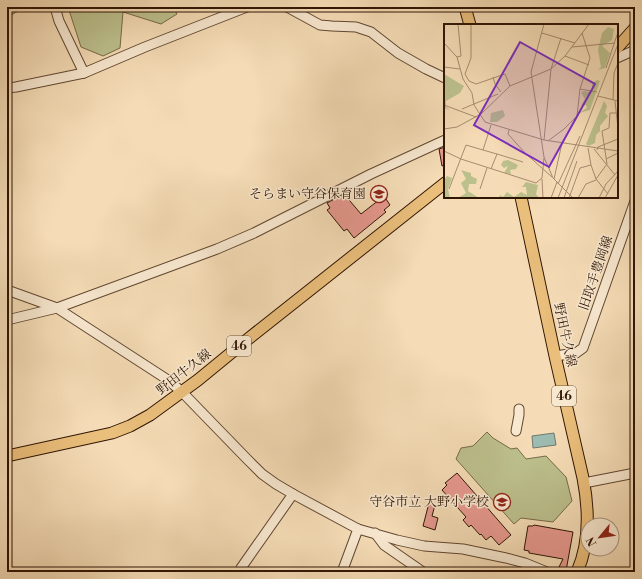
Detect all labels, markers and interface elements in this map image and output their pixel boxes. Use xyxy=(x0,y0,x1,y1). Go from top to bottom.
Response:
inset map xyxy=(444,24,618,198)
school or university icon: そらまい守谷保育園 xyxy=(369,184,389,204)
place label: そらまい守谷保育園 xyxy=(249,186,366,202)
street label: 旧取手豊岡線 xyxy=(576,234,616,312)
street label: 野田牛久線 xyxy=(550,302,580,368)
road number: 46 xyxy=(227,336,251,356)
street label: 野田牛久線 xyxy=(153,346,215,398)
road number: 46 xyxy=(552,386,576,406)
school or university icon: 守谷市立 大野小学校 xyxy=(492,492,512,512)
place label: 守谷市立 大野小学校 xyxy=(369,494,489,510)
north arrow xyxy=(580,517,620,557)
text: N xyxy=(584,534,600,549)

